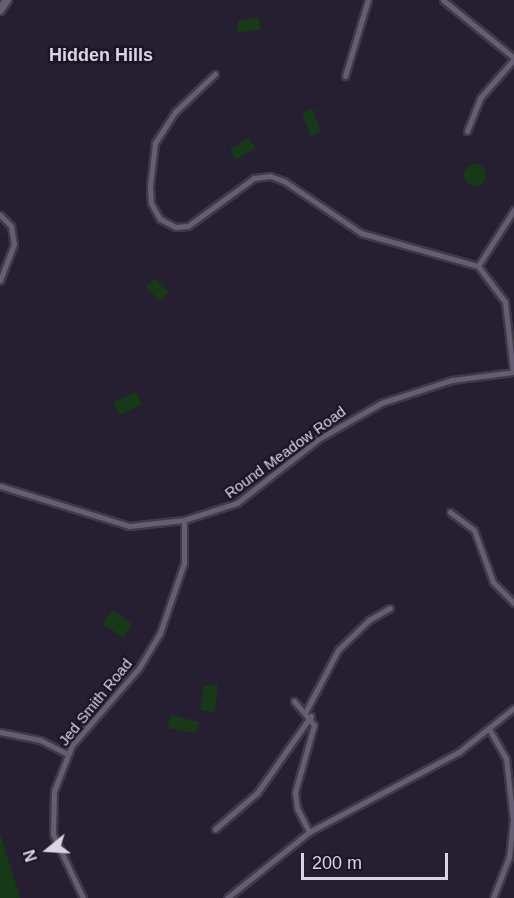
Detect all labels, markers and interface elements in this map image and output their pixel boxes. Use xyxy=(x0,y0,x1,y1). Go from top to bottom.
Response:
district label: Hidden Hills xyxy=(49,44,153,66)
street label: Round Meadow Road xyxy=(221,402,349,502)
street label: Jed Smith Road xyxy=(54,655,136,749)
north arrow xyxy=(18,820,78,880)
scale bar xyxy=(304,841,451,879)
text: N xyxy=(21,848,40,864)
text: 200 m xyxy=(312,853,362,873)

